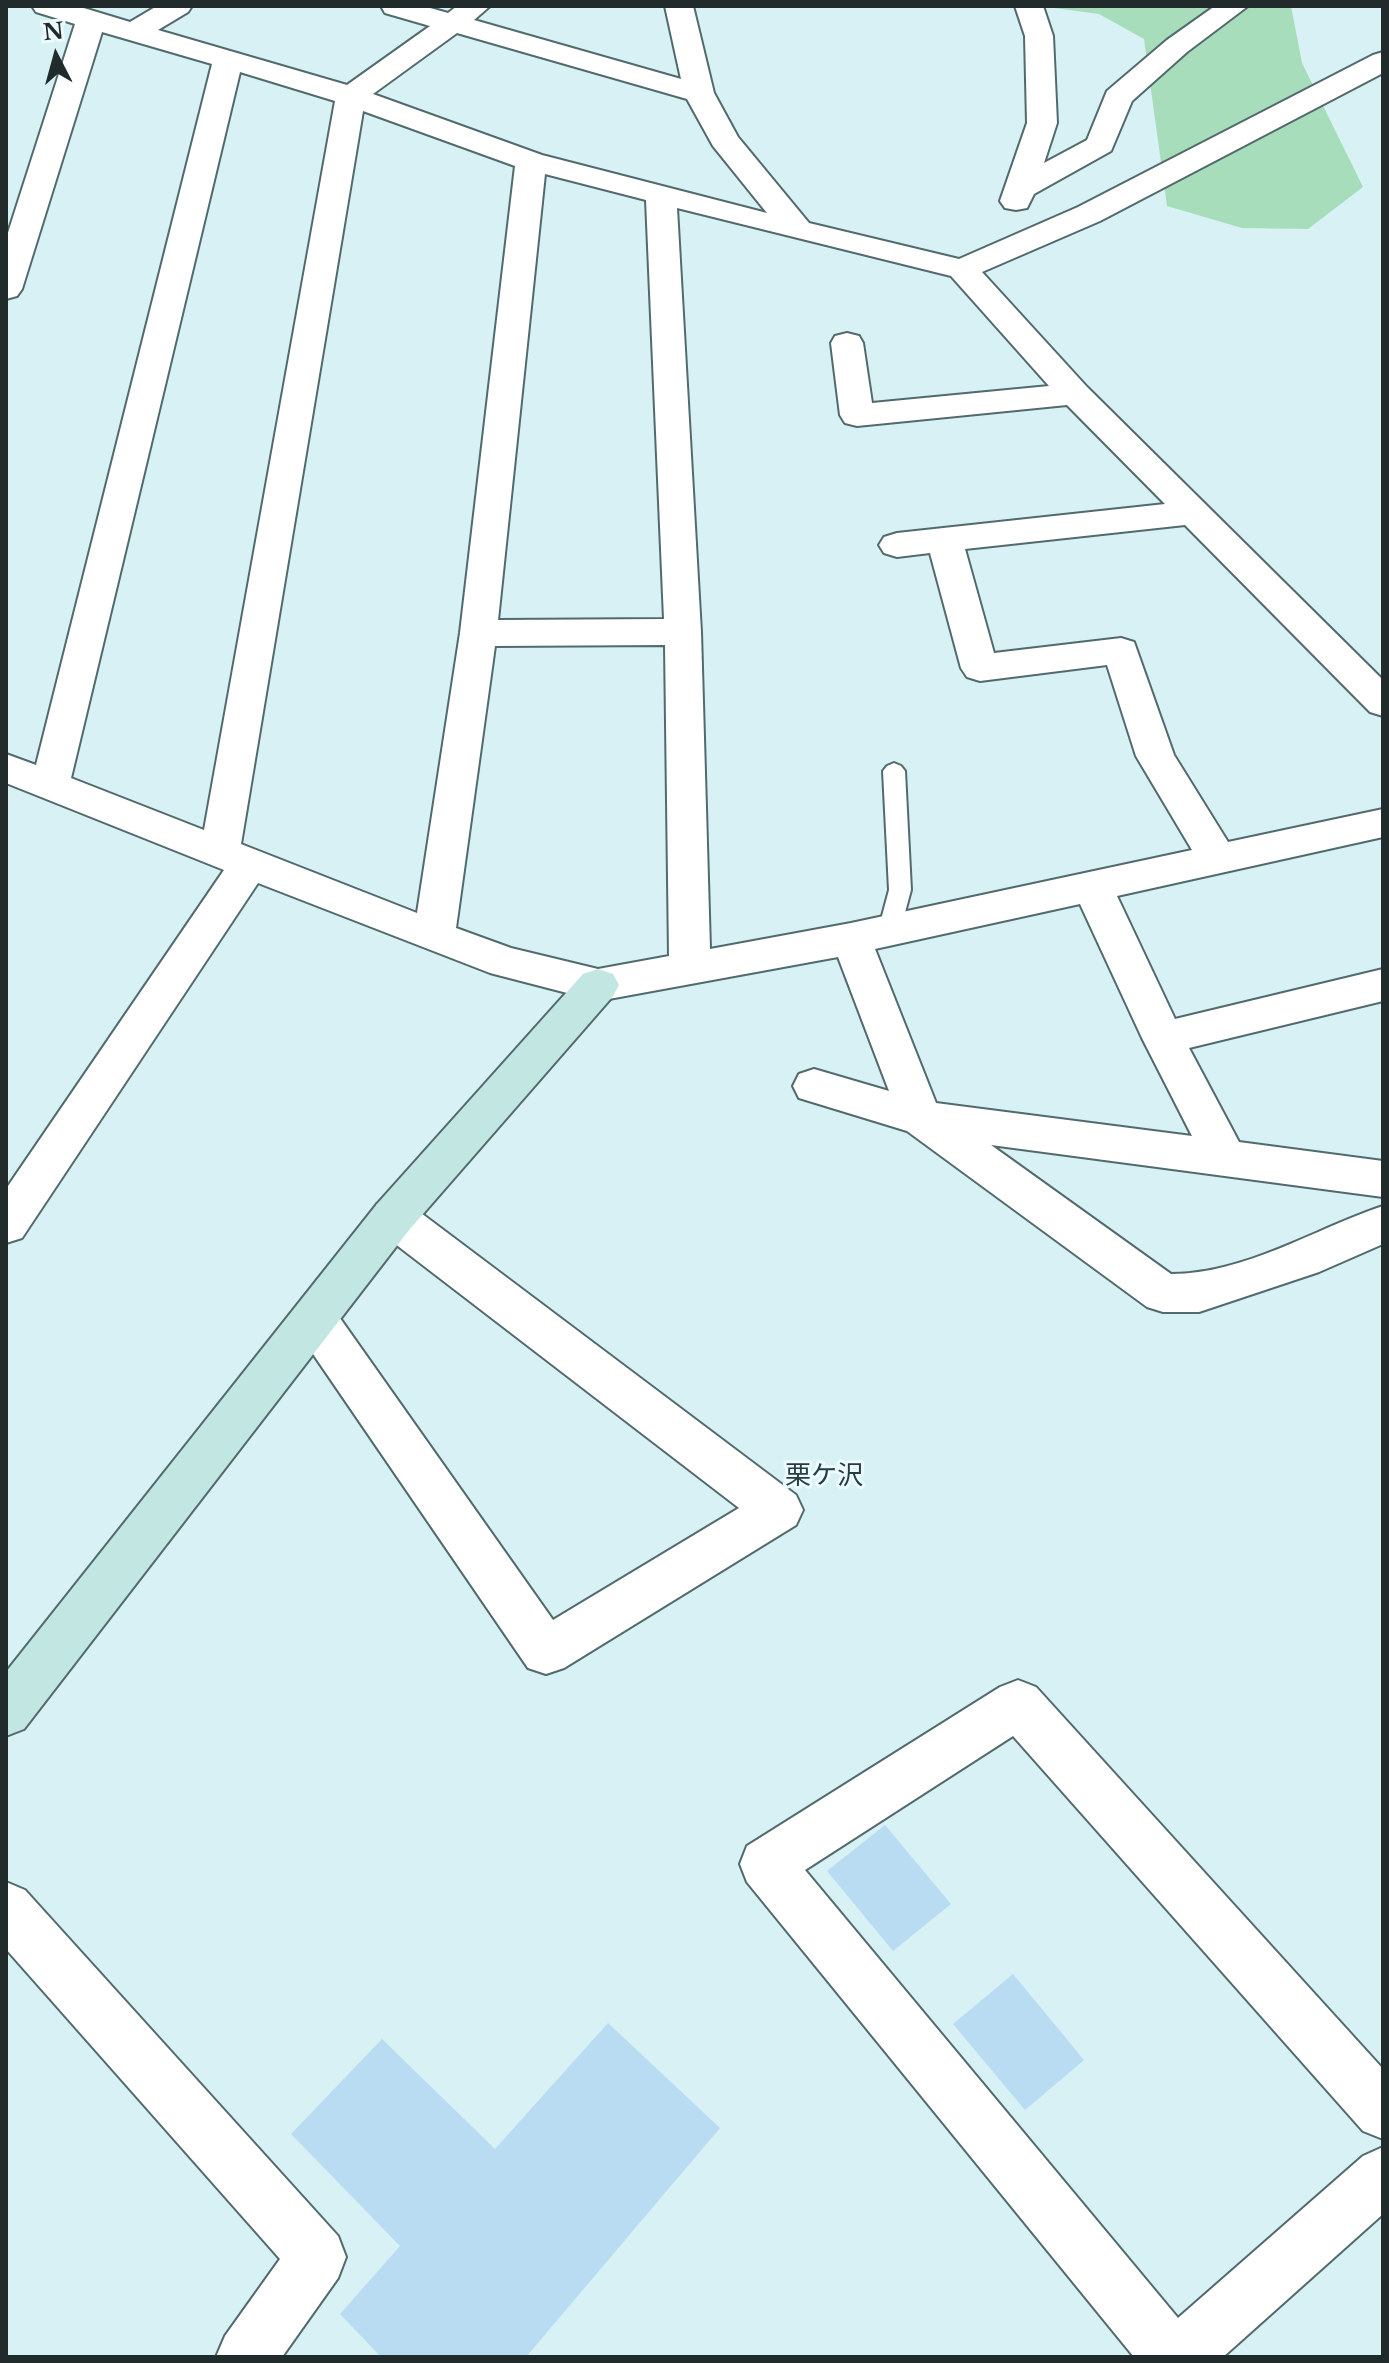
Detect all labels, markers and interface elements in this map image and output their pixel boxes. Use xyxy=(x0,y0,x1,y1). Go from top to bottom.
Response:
north arrow xyxy=(16,16,96,96)
text: N xyxy=(42,17,65,46)
district label: 栗ケ沢 xyxy=(785,1461,863,1493)

